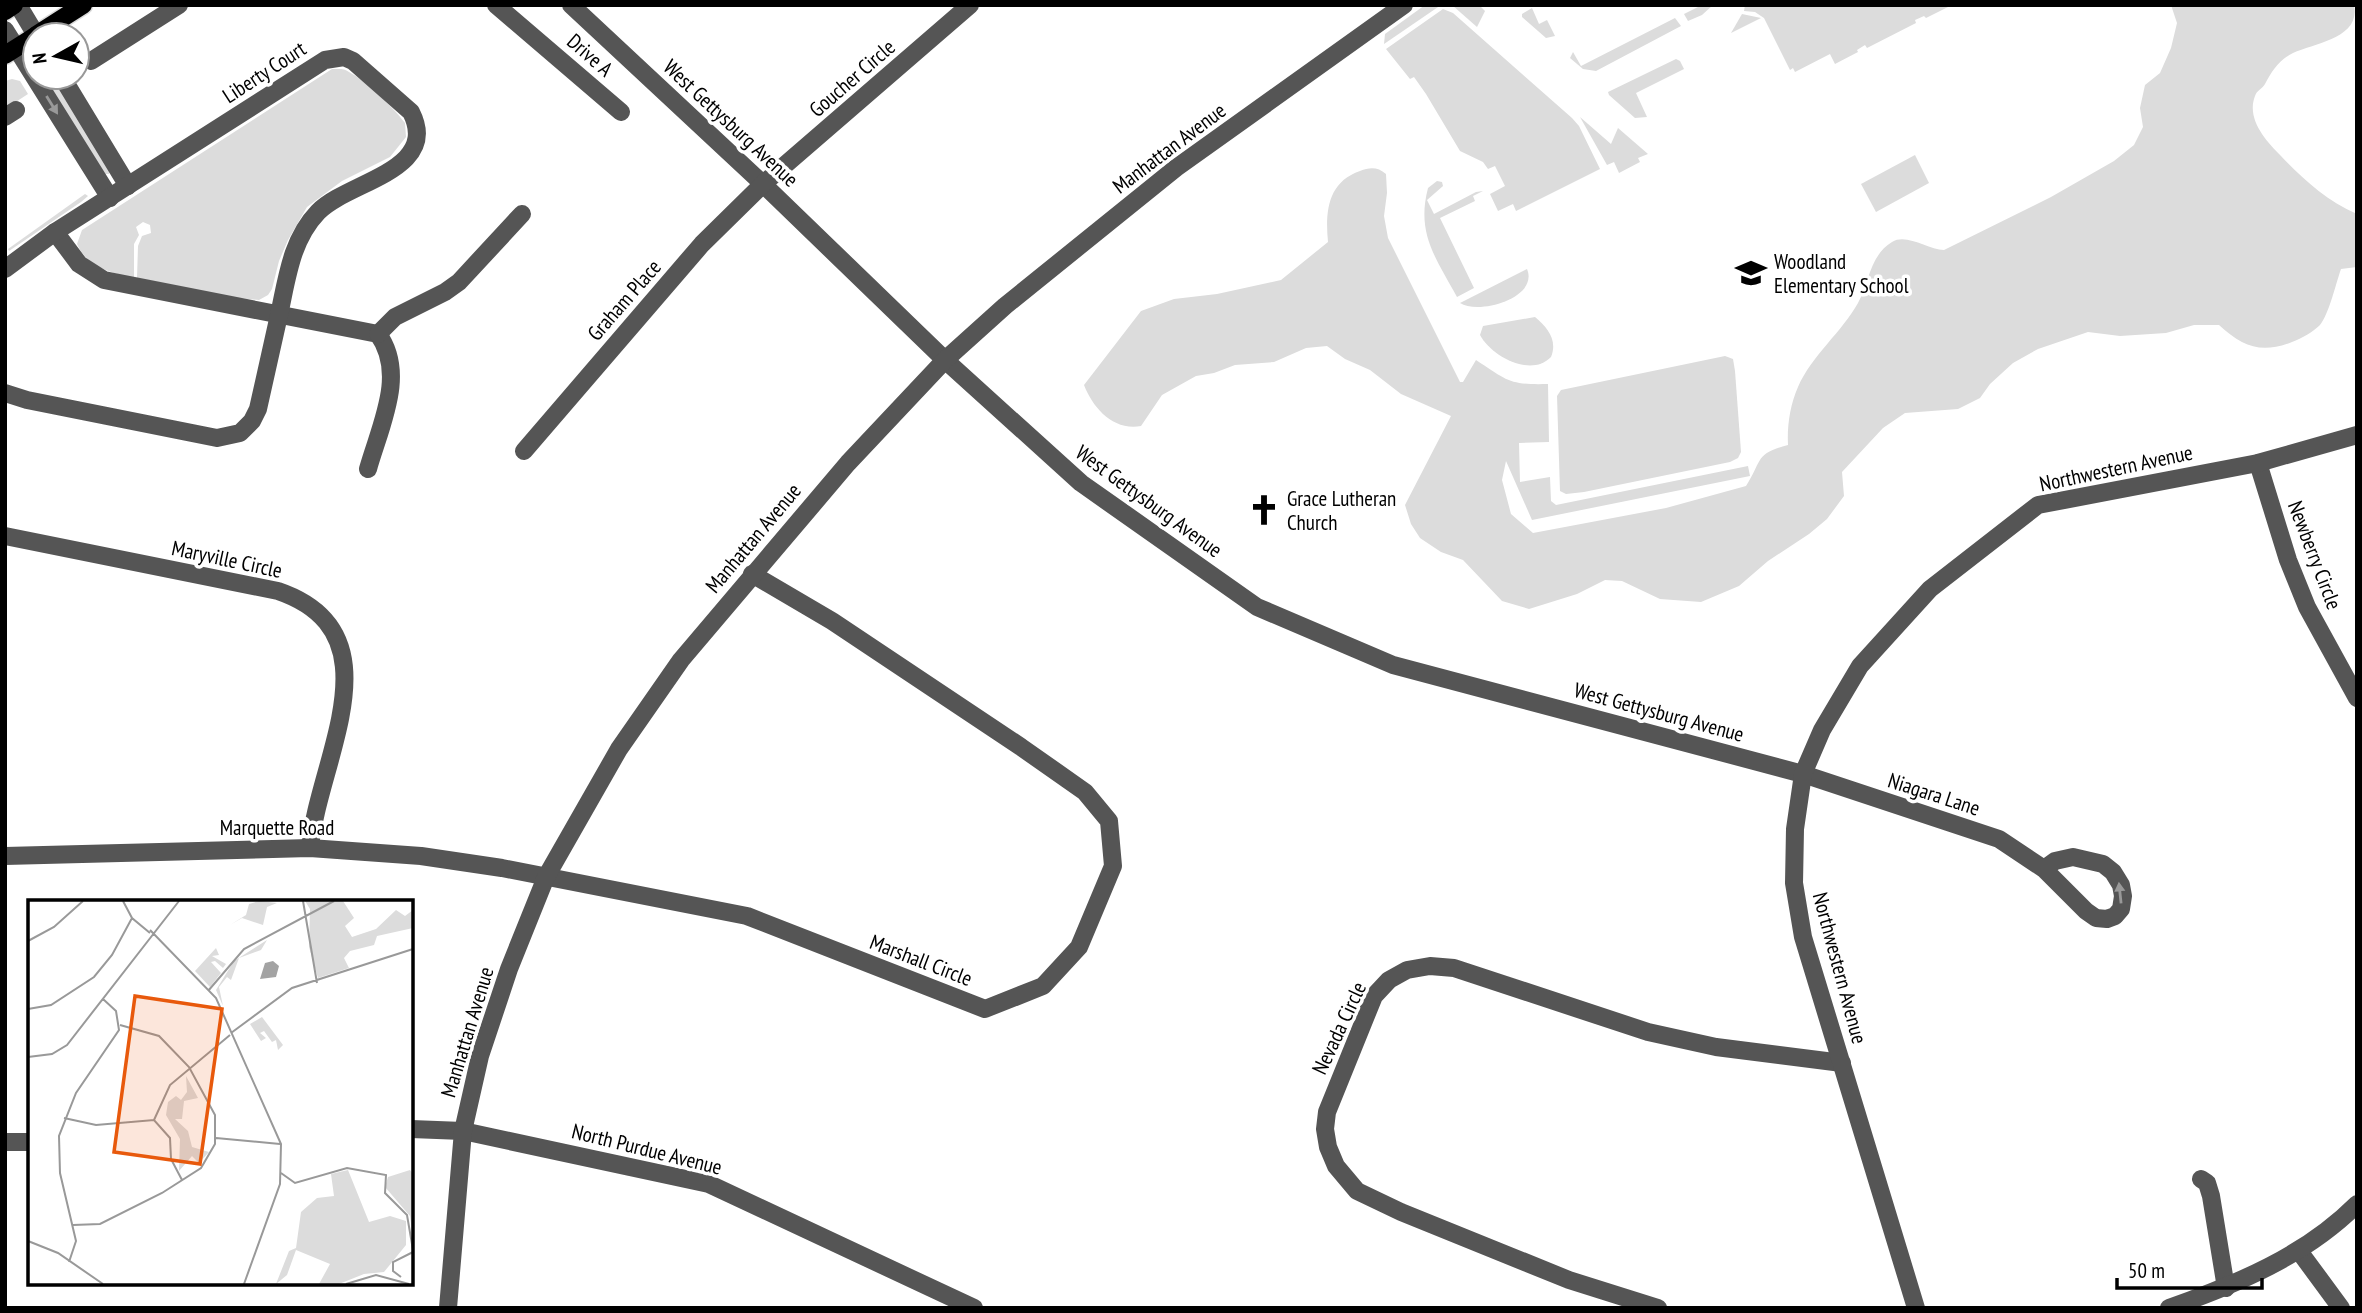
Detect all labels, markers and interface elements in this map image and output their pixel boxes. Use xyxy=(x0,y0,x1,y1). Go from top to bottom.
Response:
north arrow xyxy=(21,21,91,91)
street label: Drive A xyxy=(562,28,619,82)
street label: Goucher Circle xyxy=(803,33,901,123)
street label: Liberty Court xyxy=(217,35,311,109)
text: N xyxy=(27,52,52,65)
street label: West Gettysburg Avenue xyxy=(658,54,804,192)
one-way arrow xyxy=(46,96,59,115)
street label: Manhattan Avenue xyxy=(1107,97,1231,199)
place label: Woodland Elementary School xyxy=(1774,248,1909,299)
street label: Graham Place xyxy=(581,254,667,346)
school or university icon: Woodland Elementary School xyxy=(1734,256,1768,290)
street label: West Gettysburg Avenue xyxy=(1070,439,1228,563)
street label: Northwestern Avenue xyxy=(2037,439,2195,497)
street label: Manhattan Avenue xyxy=(699,478,807,598)
place label: Grace Lutheran Church xyxy=(1287,485,1396,536)
church icon: Grace Lutheran Church xyxy=(1247,493,1281,527)
street label: Newberry Circle xyxy=(2282,497,2348,613)
street label: Maryville Circle xyxy=(169,534,285,584)
street label: West Gettysburg Avenue xyxy=(1571,676,1747,748)
street label: Niagara Lane xyxy=(1885,766,1983,822)
street label: Marquette Road xyxy=(220,814,334,841)
one-way arrow xyxy=(2115,882,2126,904)
street label: Northwestern Avenue xyxy=(1807,889,1873,1047)
inset map xyxy=(28,900,413,1285)
street label: Marshall Circle xyxy=(866,928,976,992)
street label: Manhattan Avenue xyxy=(434,964,500,1100)
street label: Nevada Circle xyxy=(1306,977,1372,1079)
street label: North Purdue Avenue xyxy=(569,1117,725,1181)
scale bar xyxy=(2117,1246,2262,1290)
text: 50 m xyxy=(2128,1257,2165,1284)

